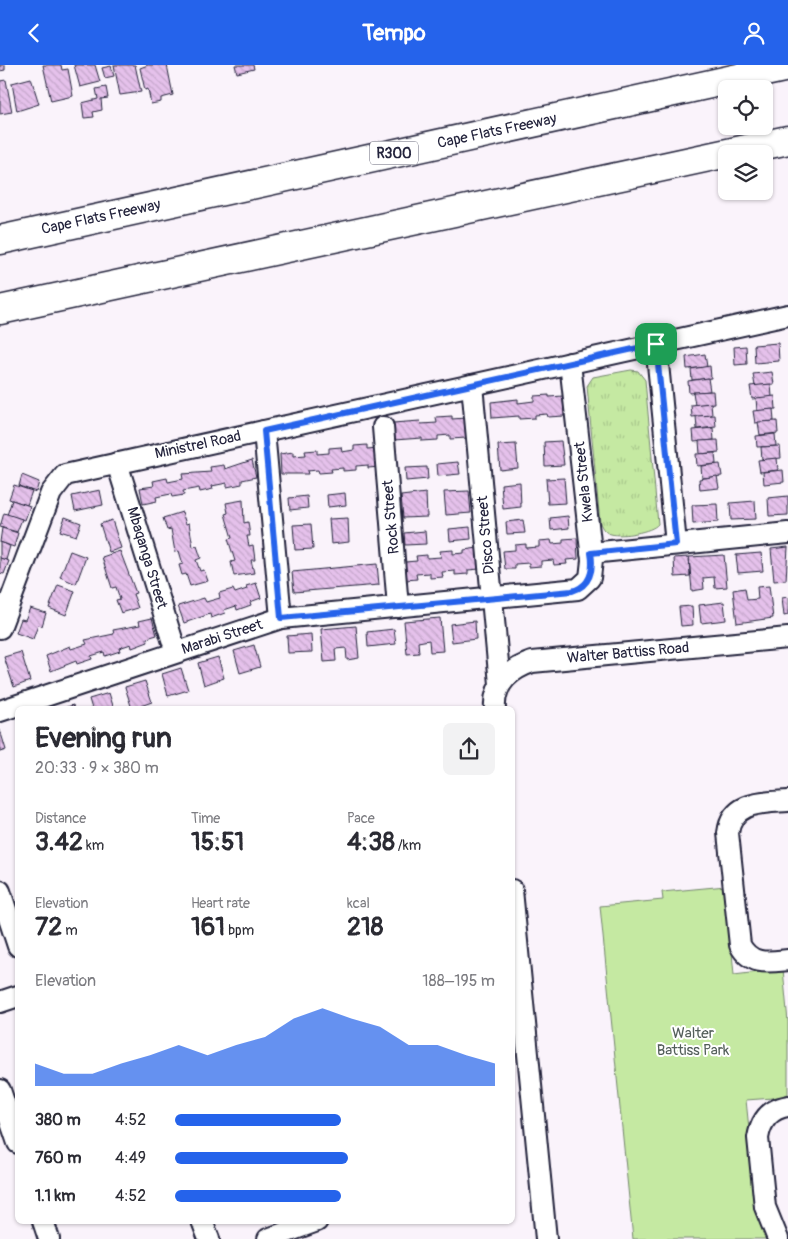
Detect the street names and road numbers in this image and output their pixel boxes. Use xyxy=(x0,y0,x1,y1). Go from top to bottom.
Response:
street label: Cape Flats Freeway xyxy=(436,109,559,153)
road number: R300 xyxy=(370,141,418,165)
street label: Cape Flats Freeway xyxy=(40,195,163,239)
street label: Ministrel Road xyxy=(153,427,243,463)
street label: Kwela Street xyxy=(570,440,598,523)
street label: Rock Street xyxy=(378,478,404,555)
street label: Disco Street xyxy=(473,494,499,575)
street label: Mbaqanga Street xyxy=(122,505,172,612)
street label: Marabi Street xyxy=(179,615,266,659)
street label: Walter Battiss Road xyxy=(566,638,690,668)

